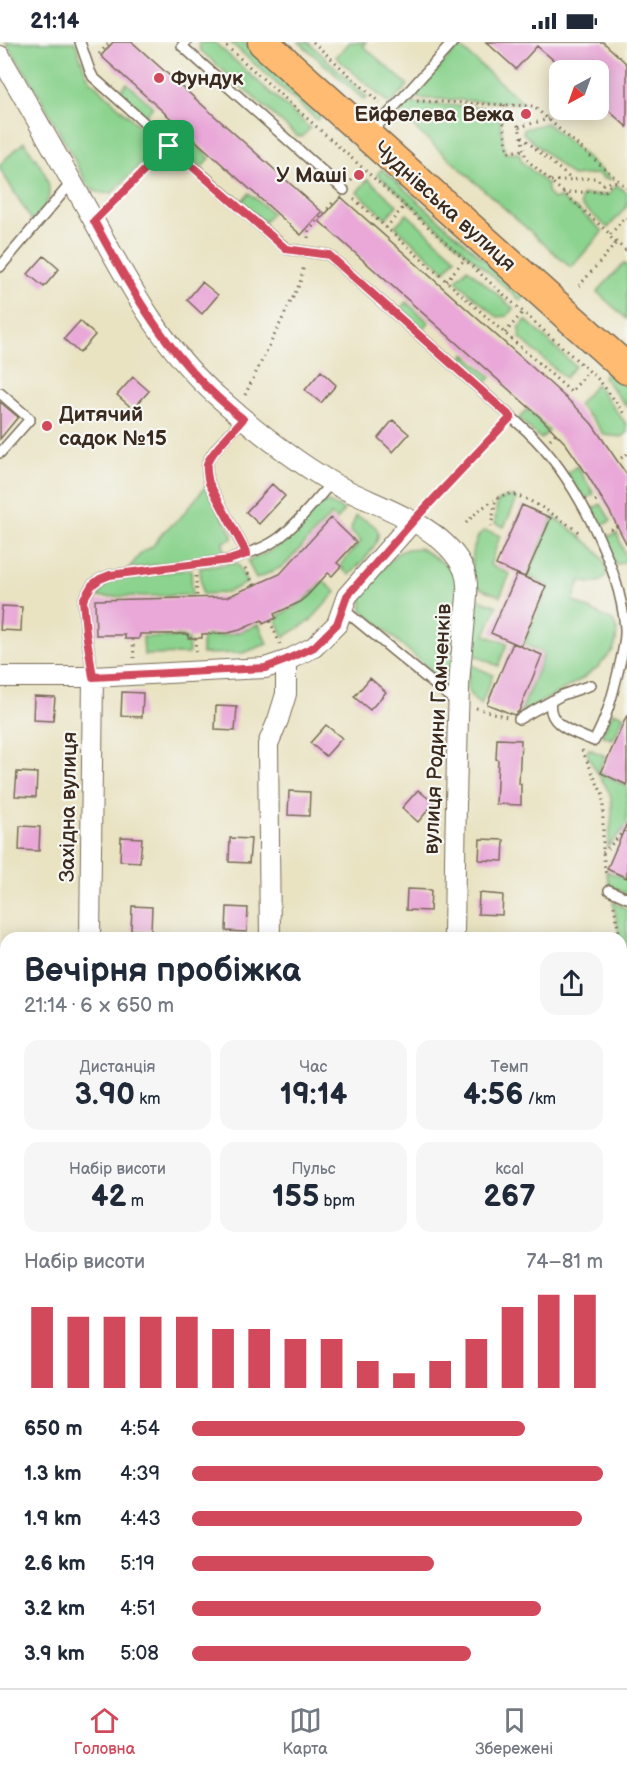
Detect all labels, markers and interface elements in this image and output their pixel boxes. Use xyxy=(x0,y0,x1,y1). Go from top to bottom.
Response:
text: 21:14 xyxy=(30,8,79,35)
north arrow xyxy=(549,60,609,120)
map controls xyxy=(549,60,609,120)
place label: Фундук xyxy=(171,66,244,91)
marker: Фундук xyxy=(152,71,166,85)
place label: Ейфелева Вежа xyxy=(354,102,515,127)
marker: Ейфелева Вежа xyxy=(519,107,533,121)
pin xyxy=(143,120,194,171)
icon: arrive xyxy=(152,129,185,162)
street label: Чуднівська вулиця xyxy=(369,136,521,277)
place label: У Маші xyxy=(276,163,347,188)
marker: У Маші xyxy=(352,168,366,182)
place label: Дитячий садок №15 xyxy=(59,402,167,451)
marker: Дитячий садок №15 xyxy=(40,419,54,433)
street label: вулиця Родини Гамченків xyxy=(418,603,457,855)
street label: Західна вулиця xyxy=(55,732,82,882)
text: Вечірня пробіжка xyxy=(24,951,301,991)
button: share xyxy=(540,952,603,1015)
text: 21:14 · 6 × 650 m xyxy=(24,994,174,1018)
text: Дистанція xyxy=(80,1058,155,1077)
text: Час xyxy=(300,1058,327,1077)
text: Темп xyxy=(490,1058,529,1077)
text: 3.90 xyxy=(75,1077,135,1113)
text: 19:14 xyxy=(280,1077,347,1113)
text: 4:56 xyxy=(463,1077,523,1113)
text: km xyxy=(135,1090,160,1109)
text: /km xyxy=(523,1090,556,1109)
text: Набір висоти xyxy=(69,1160,166,1179)
text: Пульс xyxy=(291,1160,336,1179)
text: kcal xyxy=(495,1160,524,1179)
text: 42 xyxy=(91,1179,127,1215)
text: 155 xyxy=(272,1179,319,1215)
text: 267 xyxy=(483,1179,536,1215)
text: m xyxy=(127,1192,144,1211)
text: bpm xyxy=(319,1192,355,1211)
text: Набір висоти xyxy=(24,1250,145,1274)
text: 74–81 m xyxy=(526,1250,603,1274)
text: 650 m xyxy=(24,1417,83,1441)
text: 4:54 xyxy=(120,1417,160,1441)
text: 1.3 km xyxy=(24,1462,81,1486)
text: 4:39 xyxy=(120,1462,160,1486)
text: 1.9 km xyxy=(24,1507,81,1531)
text: 4:43 xyxy=(120,1507,161,1531)
text: 2.6 km xyxy=(24,1552,85,1576)
text: 5:19 xyxy=(120,1552,155,1576)
text: 3.2 km xyxy=(24,1597,85,1621)
text: 4:51 xyxy=(120,1597,155,1621)
text: 3.9 km xyxy=(24,1642,85,1666)
text: 5:08 xyxy=(120,1642,159,1666)
tab: Головна xyxy=(74,1704,135,1759)
tab: Карта xyxy=(283,1704,328,1759)
tab: Збережені xyxy=(475,1704,553,1759)

